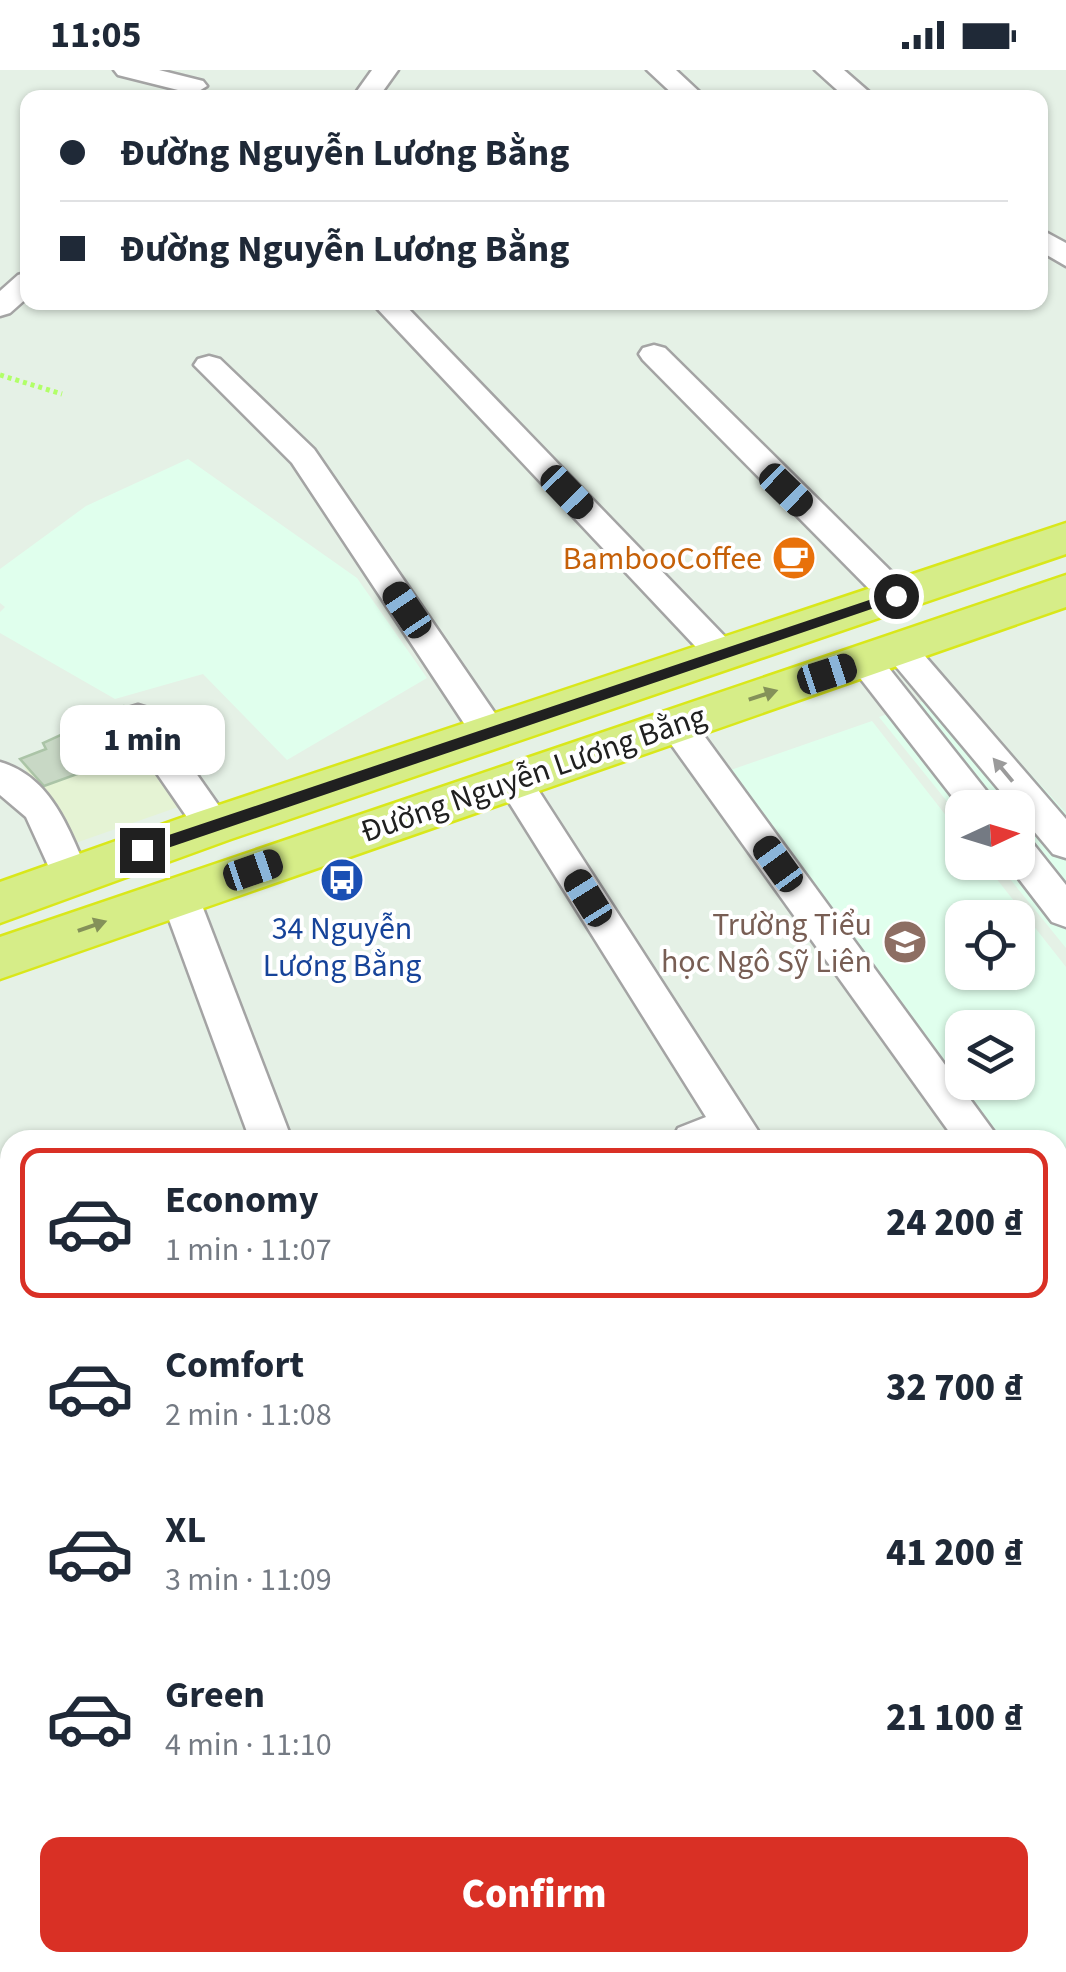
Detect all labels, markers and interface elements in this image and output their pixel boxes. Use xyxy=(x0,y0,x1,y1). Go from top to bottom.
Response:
text: 11:05 xyxy=(50,8,142,62)
text: Đường Nguyễn Lương Bằng xyxy=(120,126,570,180)
text: Đường Nguyễn Lương Bằng xyxy=(120,222,570,276)
car xyxy=(754,458,818,522)
car xyxy=(535,460,599,524)
cafe icon: BambooCoffee xyxy=(771,535,817,581)
place label: BambooCoffee xyxy=(563,536,762,582)
route start xyxy=(874,574,919,619)
car xyxy=(378,577,436,643)
car xyxy=(794,650,860,698)
one-way arrow xyxy=(749,686,779,701)
street label: Đường Nguyễn Lương Bằng xyxy=(354,693,712,855)
callout: 1 min xyxy=(59,705,224,775)
text: 1 min xyxy=(103,717,182,763)
one-way arrow xyxy=(993,757,1014,782)
north arrow xyxy=(945,790,1035,880)
map controls xyxy=(945,790,1035,1100)
route end xyxy=(120,828,165,873)
car xyxy=(748,831,808,897)
car xyxy=(220,846,286,894)
bus stop icon: 34 Nguyễn Lương Bằng xyxy=(319,857,365,903)
car xyxy=(559,865,617,931)
button: locate xyxy=(945,900,1035,990)
place label: Trường Tiểu học Ngô Sỹ Liên xyxy=(661,902,872,985)
place label: 34 Nguyễn Lương Bằng xyxy=(263,906,421,989)
one-way arrow xyxy=(78,918,108,933)
school or university icon: Trường Tiểu học Ngô Sỹ Liên xyxy=(882,919,928,965)
button: layers xyxy=(945,1010,1035,1100)
text: Economy xyxy=(165,1173,318,1227)
icon: car xyxy=(45,1178,135,1268)
text: 24 200 ₫ xyxy=(886,1196,1023,1250)
text: 1 min · 11:07 xyxy=(165,1227,332,1273)
text: Comfort xyxy=(165,1338,304,1392)
icon: car xyxy=(45,1343,135,1433)
text: 32 700 ₫ xyxy=(886,1361,1023,1415)
text: 2 min · 11:08 xyxy=(165,1392,332,1438)
text: XL xyxy=(165,1503,206,1557)
icon: car xyxy=(45,1508,135,1598)
text: 41 200 ₫ xyxy=(886,1526,1023,1580)
text: 3 min · 11:09 xyxy=(165,1557,332,1603)
text: Green xyxy=(165,1668,265,1722)
icon: car xyxy=(45,1673,135,1763)
text: 21 100 ₫ xyxy=(886,1691,1023,1745)
text: 4 min · 11:10 xyxy=(165,1722,332,1768)
button: Confirm xyxy=(40,1837,1028,1952)

